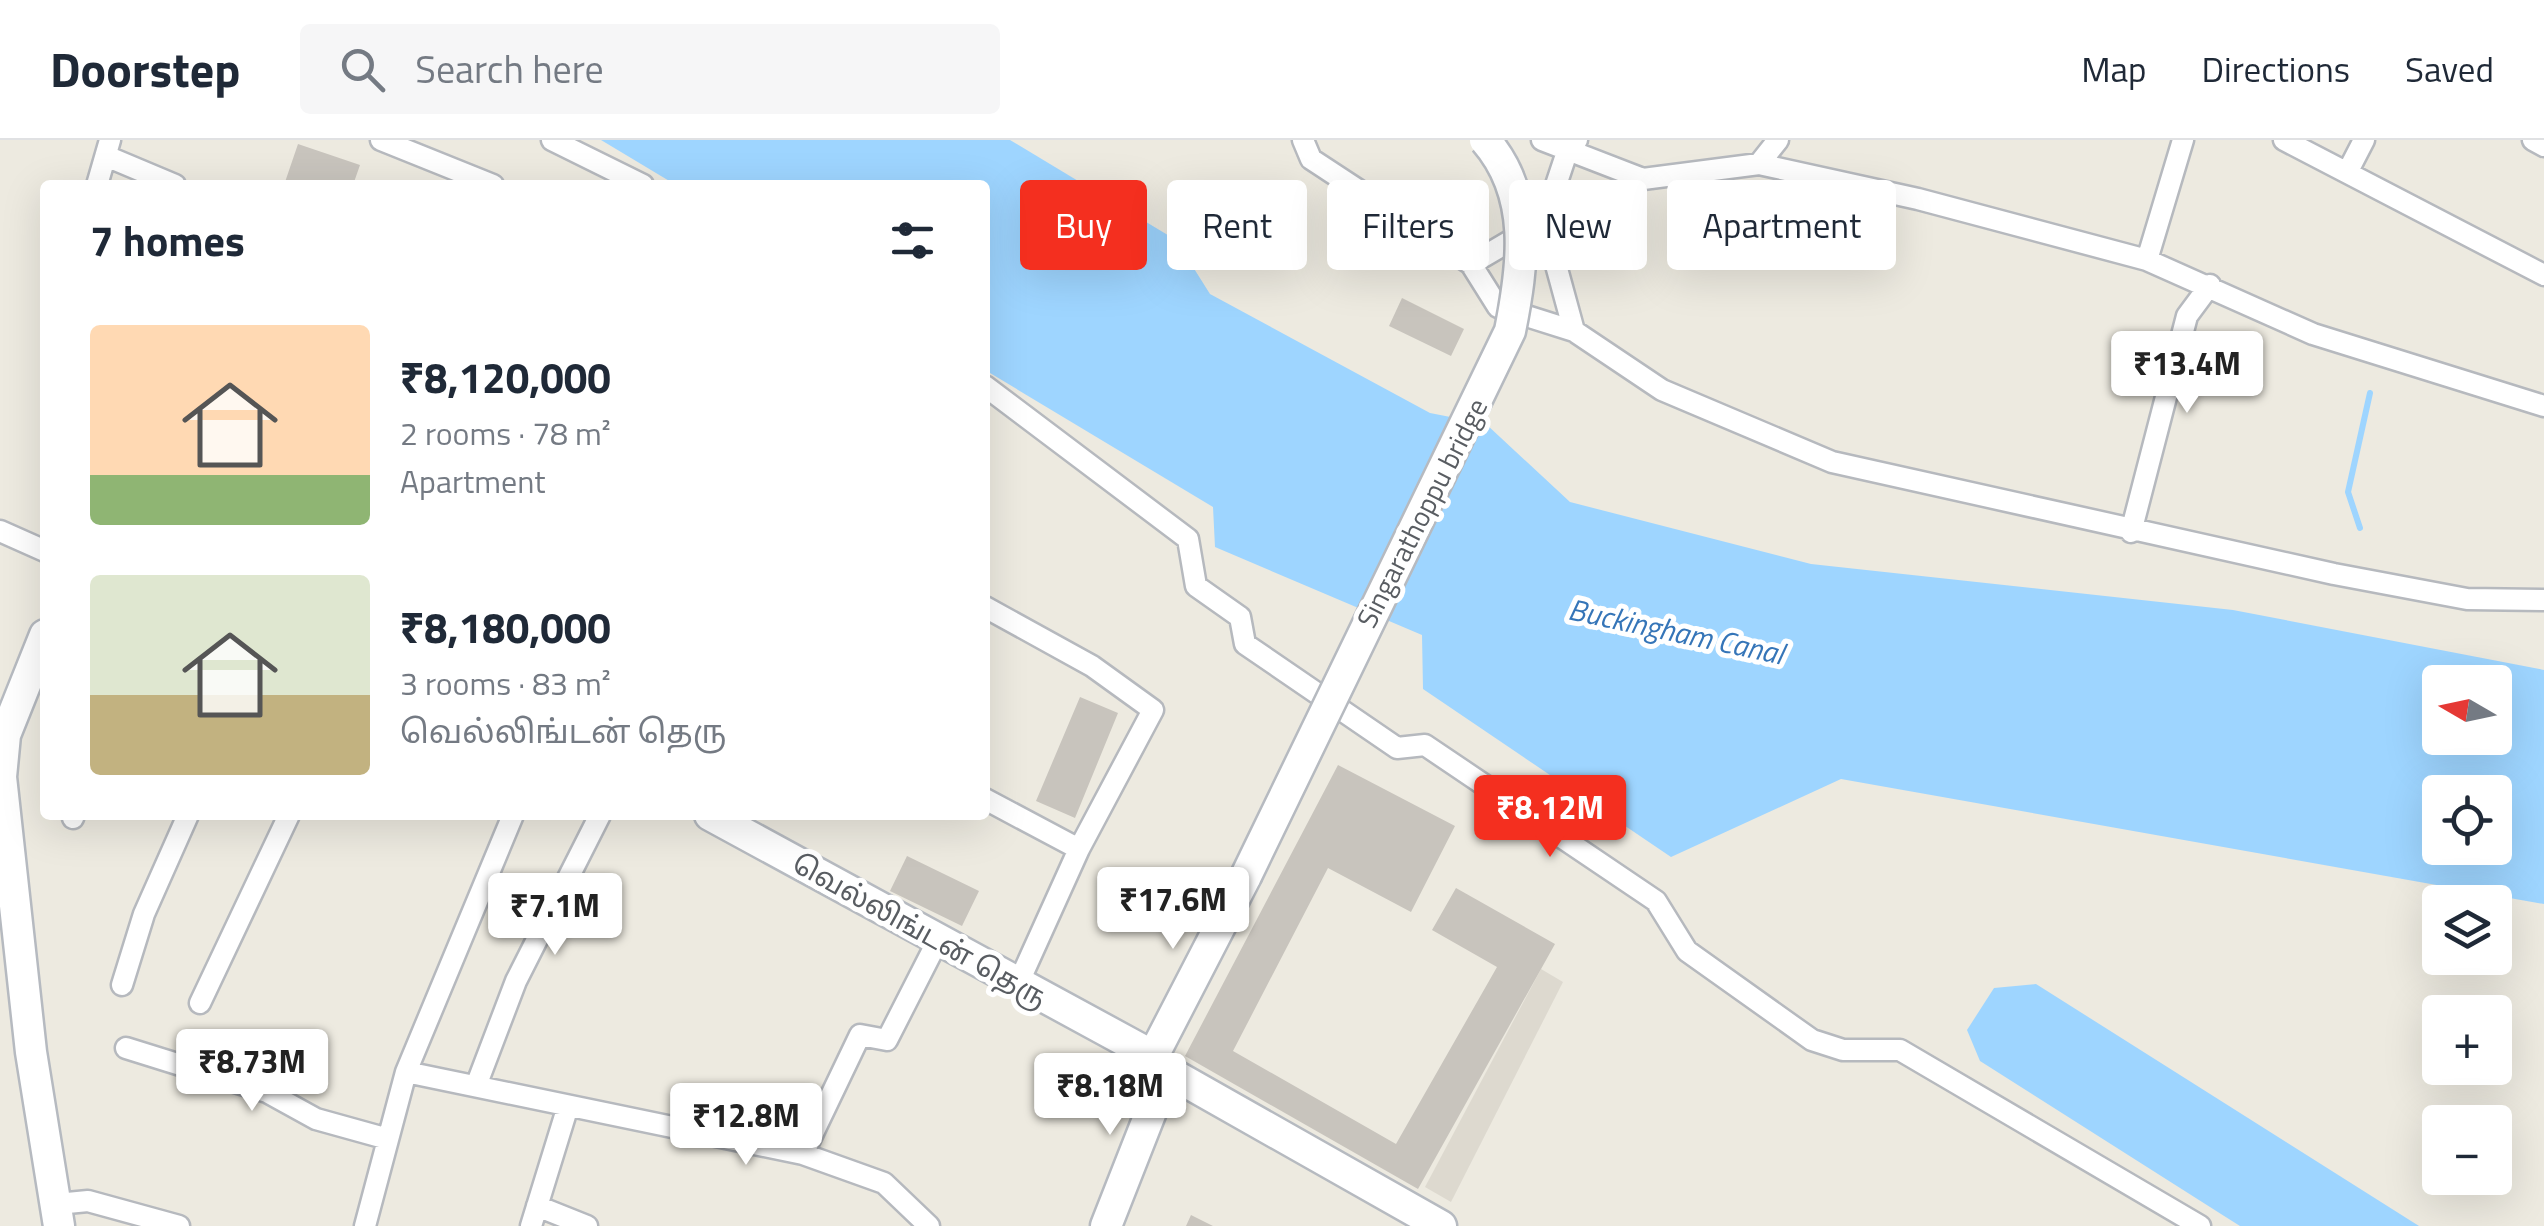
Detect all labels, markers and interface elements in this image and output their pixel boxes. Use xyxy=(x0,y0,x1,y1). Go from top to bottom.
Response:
search box xyxy=(300,24,1000,114)
text: Doorstep xyxy=(50,33,240,106)
text: Search here xyxy=(415,40,604,98)
icon: search xyxy=(335,42,390,97)
text: Map xyxy=(2081,42,2147,96)
text: Directions xyxy=(2202,42,2350,96)
text: Saved xyxy=(2405,42,2494,96)
chip: Buy xyxy=(1020,180,1147,270)
chip: Rent xyxy=(1167,180,1307,270)
chip: Filters xyxy=(1327,180,1489,270)
chip: New xyxy=(1509,180,1647,270)
chip: Apartment xyxy=(1667,180,1896,270)
text: 7 homes xyxy=(90,208,245,272)
icon: filters xyxy=(885,213,940,268)
pin: ₹13.4M xyxy=(2106,331,2268,416)
text: ₹13.4M xyxy=(2133,339,2241,387)
text: ₹8,120,000 xyxy=(400,345,611,409)
icon: home xyxy=(170,365,290,485)
street label: Singarathoppu bridge xyxy=(1345,390,1498,635)
text: 2 rooms · 78 m² xyxy=(400,409,611,457)
text: Apartment xyxy=(400,457,546,505)
water label: Buckingham Canal xyxy=(1564,586,1792,677)
text: ₹8,180,000 xyxy=(400,595,611,659)
icon: home xyxy=(170,615,290,735)
text: 3 rooms · 83 m² xyxy=(400,659,611,707)
north arrow xyxy=(2422,665,2512,755)
map controls xyxy=(2422,665,2512,1195)
text: வெல்லிங்டன் தெரு xyxy=(400,707,726,755)
pin: ₹8.12M xyxy=(1469,775,1631,860)
button: locate xyxy=(2422,775,2512,865)
text: ₹8.12M xyxy=(1496,783,1604,831)
street label: வெல்லிங்டன் தெரு xyxy=(785,842,1056,1018)
pin: ₹17.6M xyxy=(1092,867,1254,952)
pin: ₹7.1M xyxy=(485,873,625,958)
text: ₹17.6M xyxy=(1119,875,1227,923)
text: ₹7.1M xyxy=(510,881,600,929)
button: layers xyxy=(2422,885,2512,975)
button: + xyxy=(2422,995,2512,1085)
pin: ₹8.73M xyxy=(171,1029,333,1114)
text: ₹8.73M xyxy=(198,1037,306,1085)
pin: ₹8.18M xyxy=(1029,1053,1191,1138)
text: ₹8.18M xyxy=(1056,1061,1164,1109)
pin: ₹12.8M xyxy=(665,1083,827,1168)
text: ₹12.8M xyxy=(692,1091,800,1139)
button: − xyxy=(2422,1105,2512,1195)

